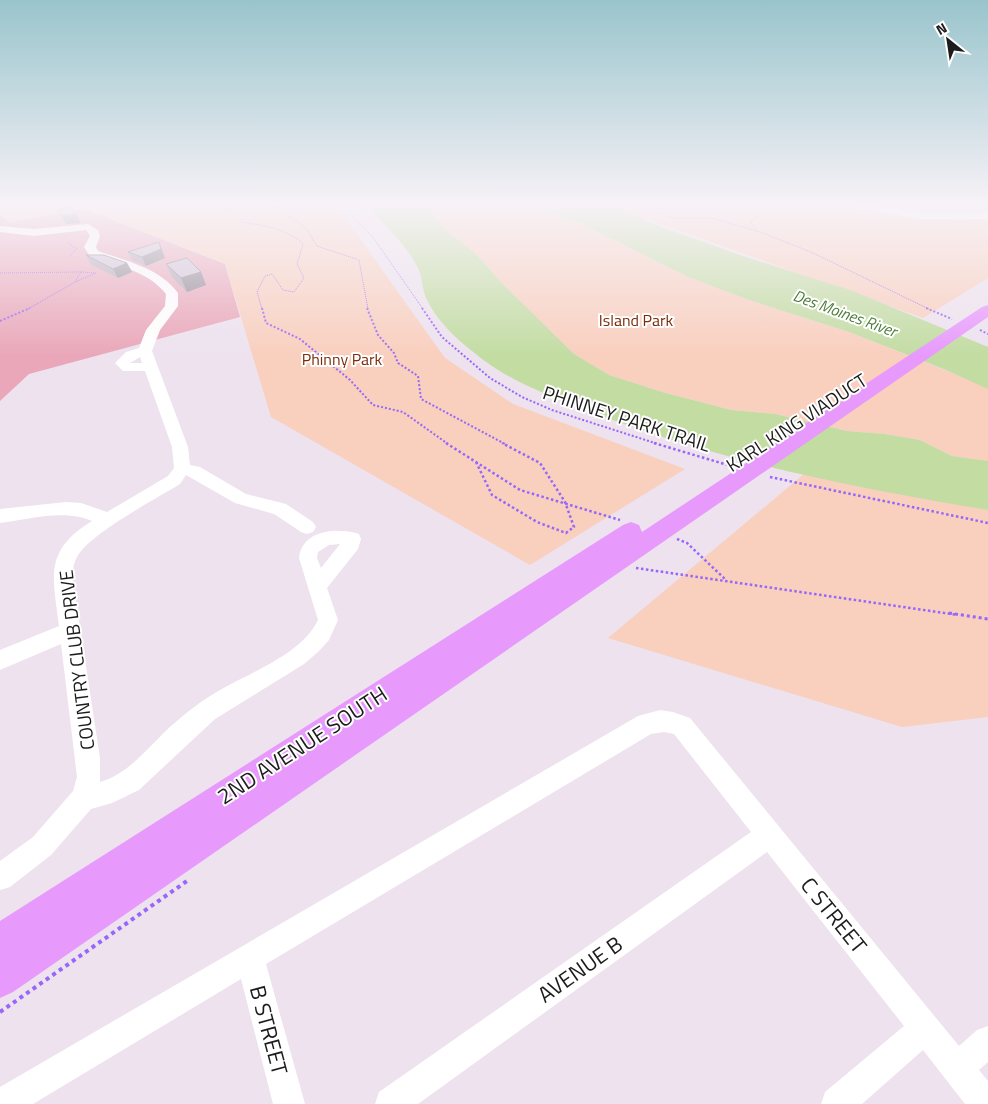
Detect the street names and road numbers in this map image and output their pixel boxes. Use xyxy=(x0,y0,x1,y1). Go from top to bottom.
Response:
street label: KARL KING VIADUCT xyxy=(720,365,872,479)
street label: PHINNEY PARK TRAIL xyxy=(539,377,715,459)
street label: COUNTRY CLUB DRIVE xyxy=(51,568,101,752)
street label: 2ND AVENUE SOUTH xyxy=(210,677,394,813)
street label: C STREET xyxy=(793,869,876,961)
street label: AVENUE B xyxy=(530,927,630,1011)
street label: B STREET xyxy=(241,981,297,1079)

